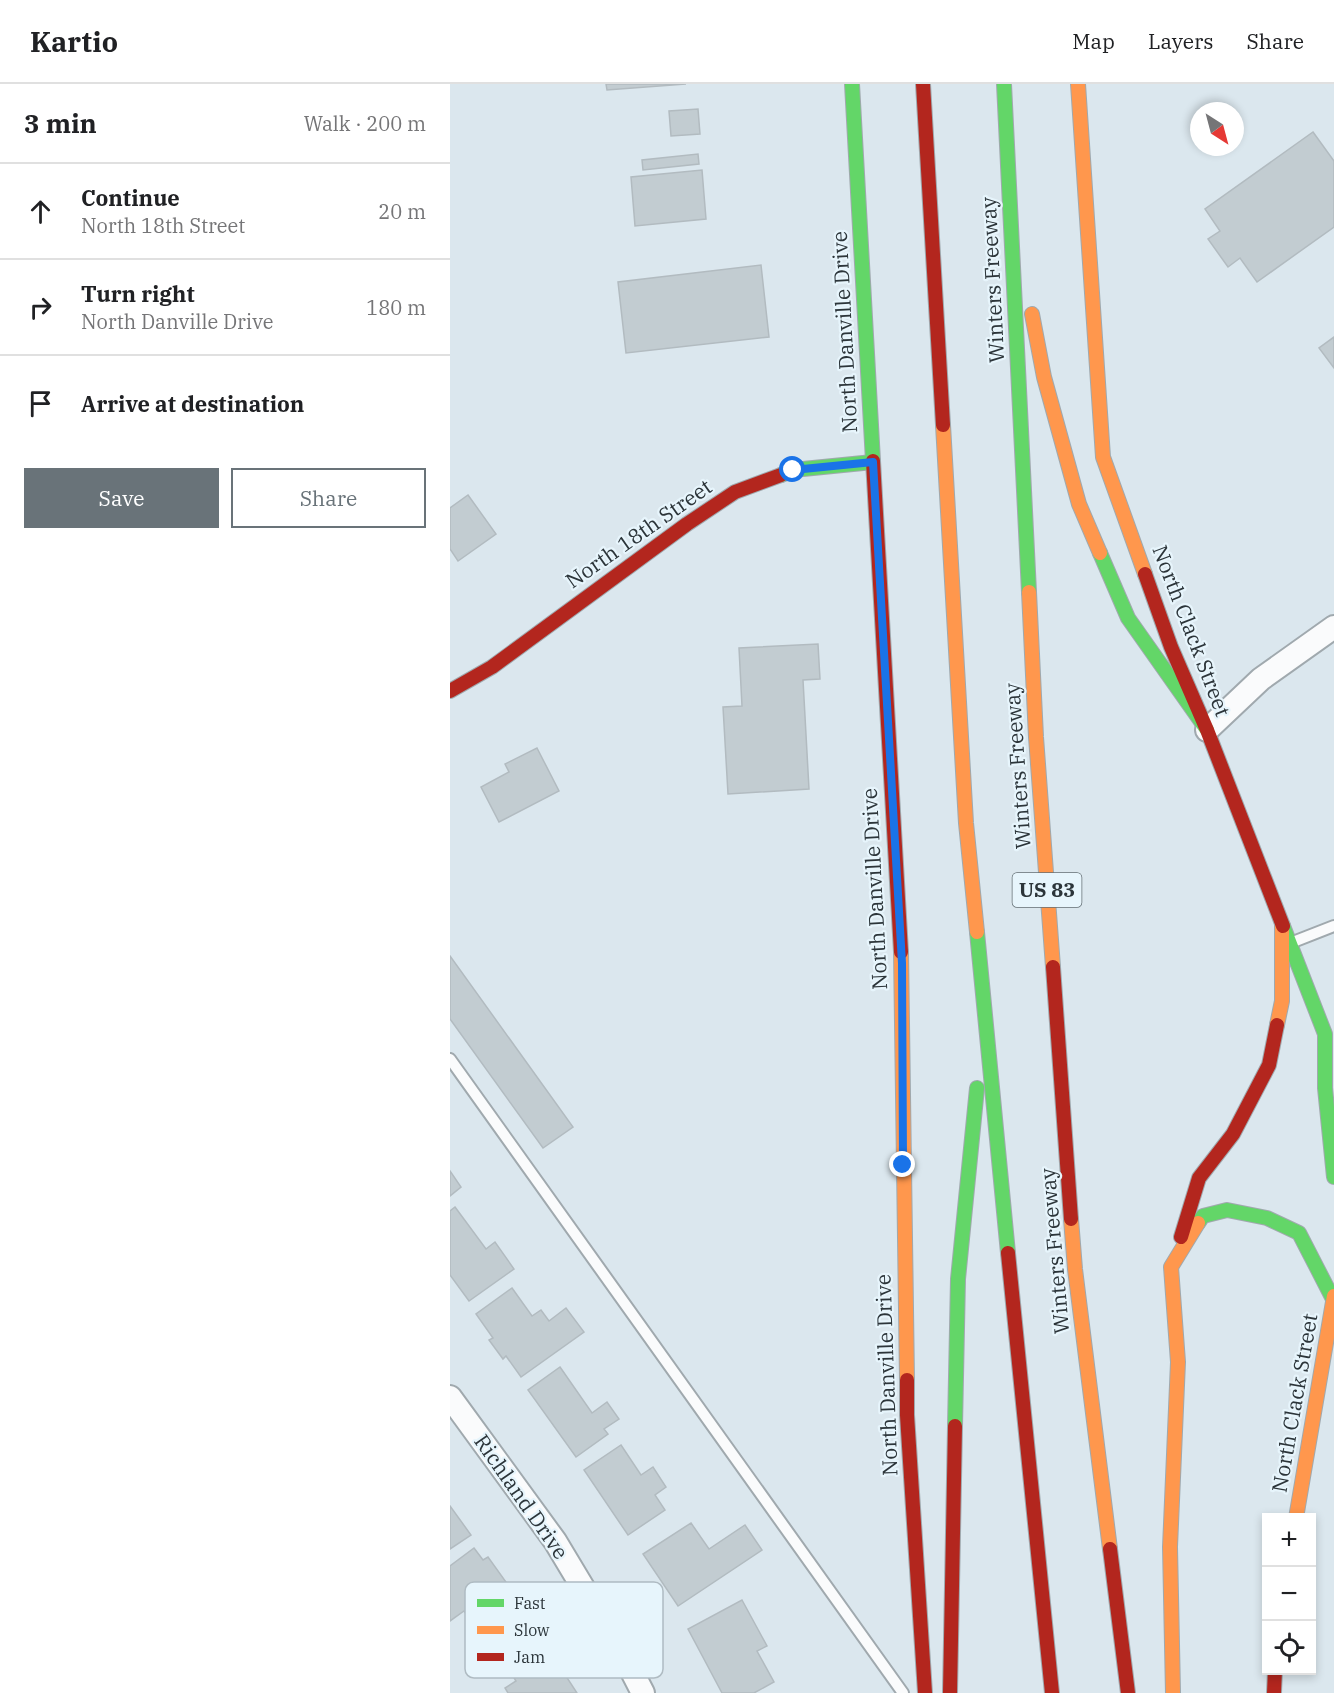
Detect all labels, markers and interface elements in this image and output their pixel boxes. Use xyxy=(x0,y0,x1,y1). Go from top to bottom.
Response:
text: Kartio xyxy=(30,23,118,60)
text: Map xyxy=(1072,27,1115,55)
text: Layers xyxy=(1148,27,1214,55)
text: Share xyxy=(1247,27,1304,55)
north arrow xyxy=(1190,102,1244,156)
text: 3 min xyxy=(24,106,97,140)
text: Walk · 200 m xyxy=(304,110,426,137)
text: Continue xyxy=(81,183,180,212)
icon: ahead xyxy=(24,195,57,228)
street label: Winters Freeway xyxy=(974,196,1010,364)
text: 20 m xyxy=(378,198,426,225)
text: North 18th Street xyxy=(81,212,245,239)
street label: North Danville Drive xyxy=(825,230,863,434)
text: Turn right xyxy=(81,279,195,308)
icon: right xyxy=(24,291,57,324)
text: 180 m xyxy=(366,294,426,321)
text: North Danville Drive xyxy=(81,308,273,335)
icon: arrive xyxy=(24,387,57,420)
text: Arrive at destination xyxy=(81,389,304,418)
route start xyxy=(779,456,805,482)
button: Save xyxy=(24,468,219,528)
button: Share xyxy=(231,468,426,528)
street label: North 18th Street xyxy=(560,472,717,594)
street label: North Clack Street xyxy=(1146,541,1237,720)
street label: Winters Freeway xyxy=(997,681,1037,850)
street label: North Danville Drive xyxy=(855,787,893,991)
road number: US 83 xyxy=(1012,873,1082,907)
route end xyxy=(889,1151,915,1177)
street label: Winters Freeway xyxy=(1033,1166,1075,1335)
street label: North Danville Drive xyxy=(868,1274,904,1476)
street label: North Clack Street xyxy=(1264,1311,1324,1495)
street label: Richland Drive xyxy=(468,1428,575,1564)
map controls xyxy=(1262,1513,1316,1675)
button: + xyxy=(1262,1513,1316,1567)
button: − xyxy=(1262,1567,1316,1621)
legend xyxy=(465,1582,663,1678)
text: Fast xyxy=(514,1593,546,1613)
text: Slow xyxy=(514,1620,550,1640)
button: locate xyxy=(1262,1621,1316,1675)
text: Jam xyxy=(514,1647,545,1667)

